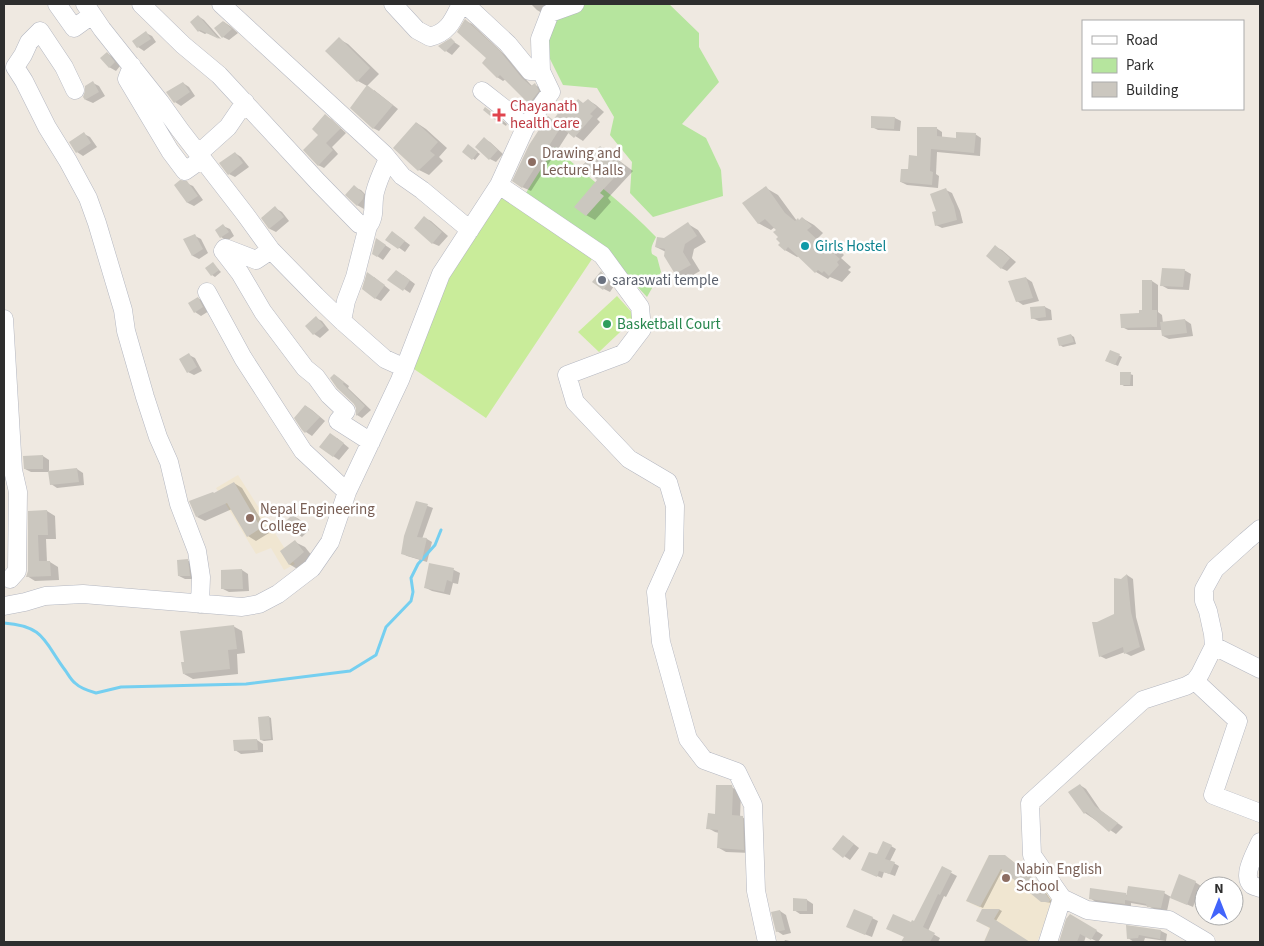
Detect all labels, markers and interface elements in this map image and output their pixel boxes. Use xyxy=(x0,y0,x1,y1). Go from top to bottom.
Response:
legend xyxy=(1082,20,1244,110)
text: Road xyxy=(1126,30,1158,51)
text: Park xyxy=(1126,55,1155,76)
text: Building xyxy=(1126,80,1179,101)
place label: Chayanath health care xyxy=(510,96,580,134)
marker: Chayanath health care xyxy=(492,108,506,122)
place label: Drawing and Lecture Halls xyxy=(542,143,623,181)
marker: Drawing and Lecture Halls xyxy=(526,156,538,168)
place label: Girls Hostel xyxy=(815,236,886,257)
marker: Girls Hostel xyxy=(799,240,811,252)
place label: saraswati temple xyxy=(612,270,719,291)
marker: saraswati temple xyxy=(596,274,608,286)
place label: Basketball Court xyxy=(617,314,721,335)
marker: Basketball Court xyxy=(601,318,613,330)
place label: Nepal Engineering College xyxy=(260,499,375,537)
marker: Nepal Engineering College xyxy=(244,512,256,524)
place label: Nabin English School xyxy=(1016,859,1102,897)
marker: Nabin English School xyxy=(1000,872,1012,884)
north arrow xyxy=(1194,876,1244,926)
text: N xyxy=(1214,879,1224,899)

